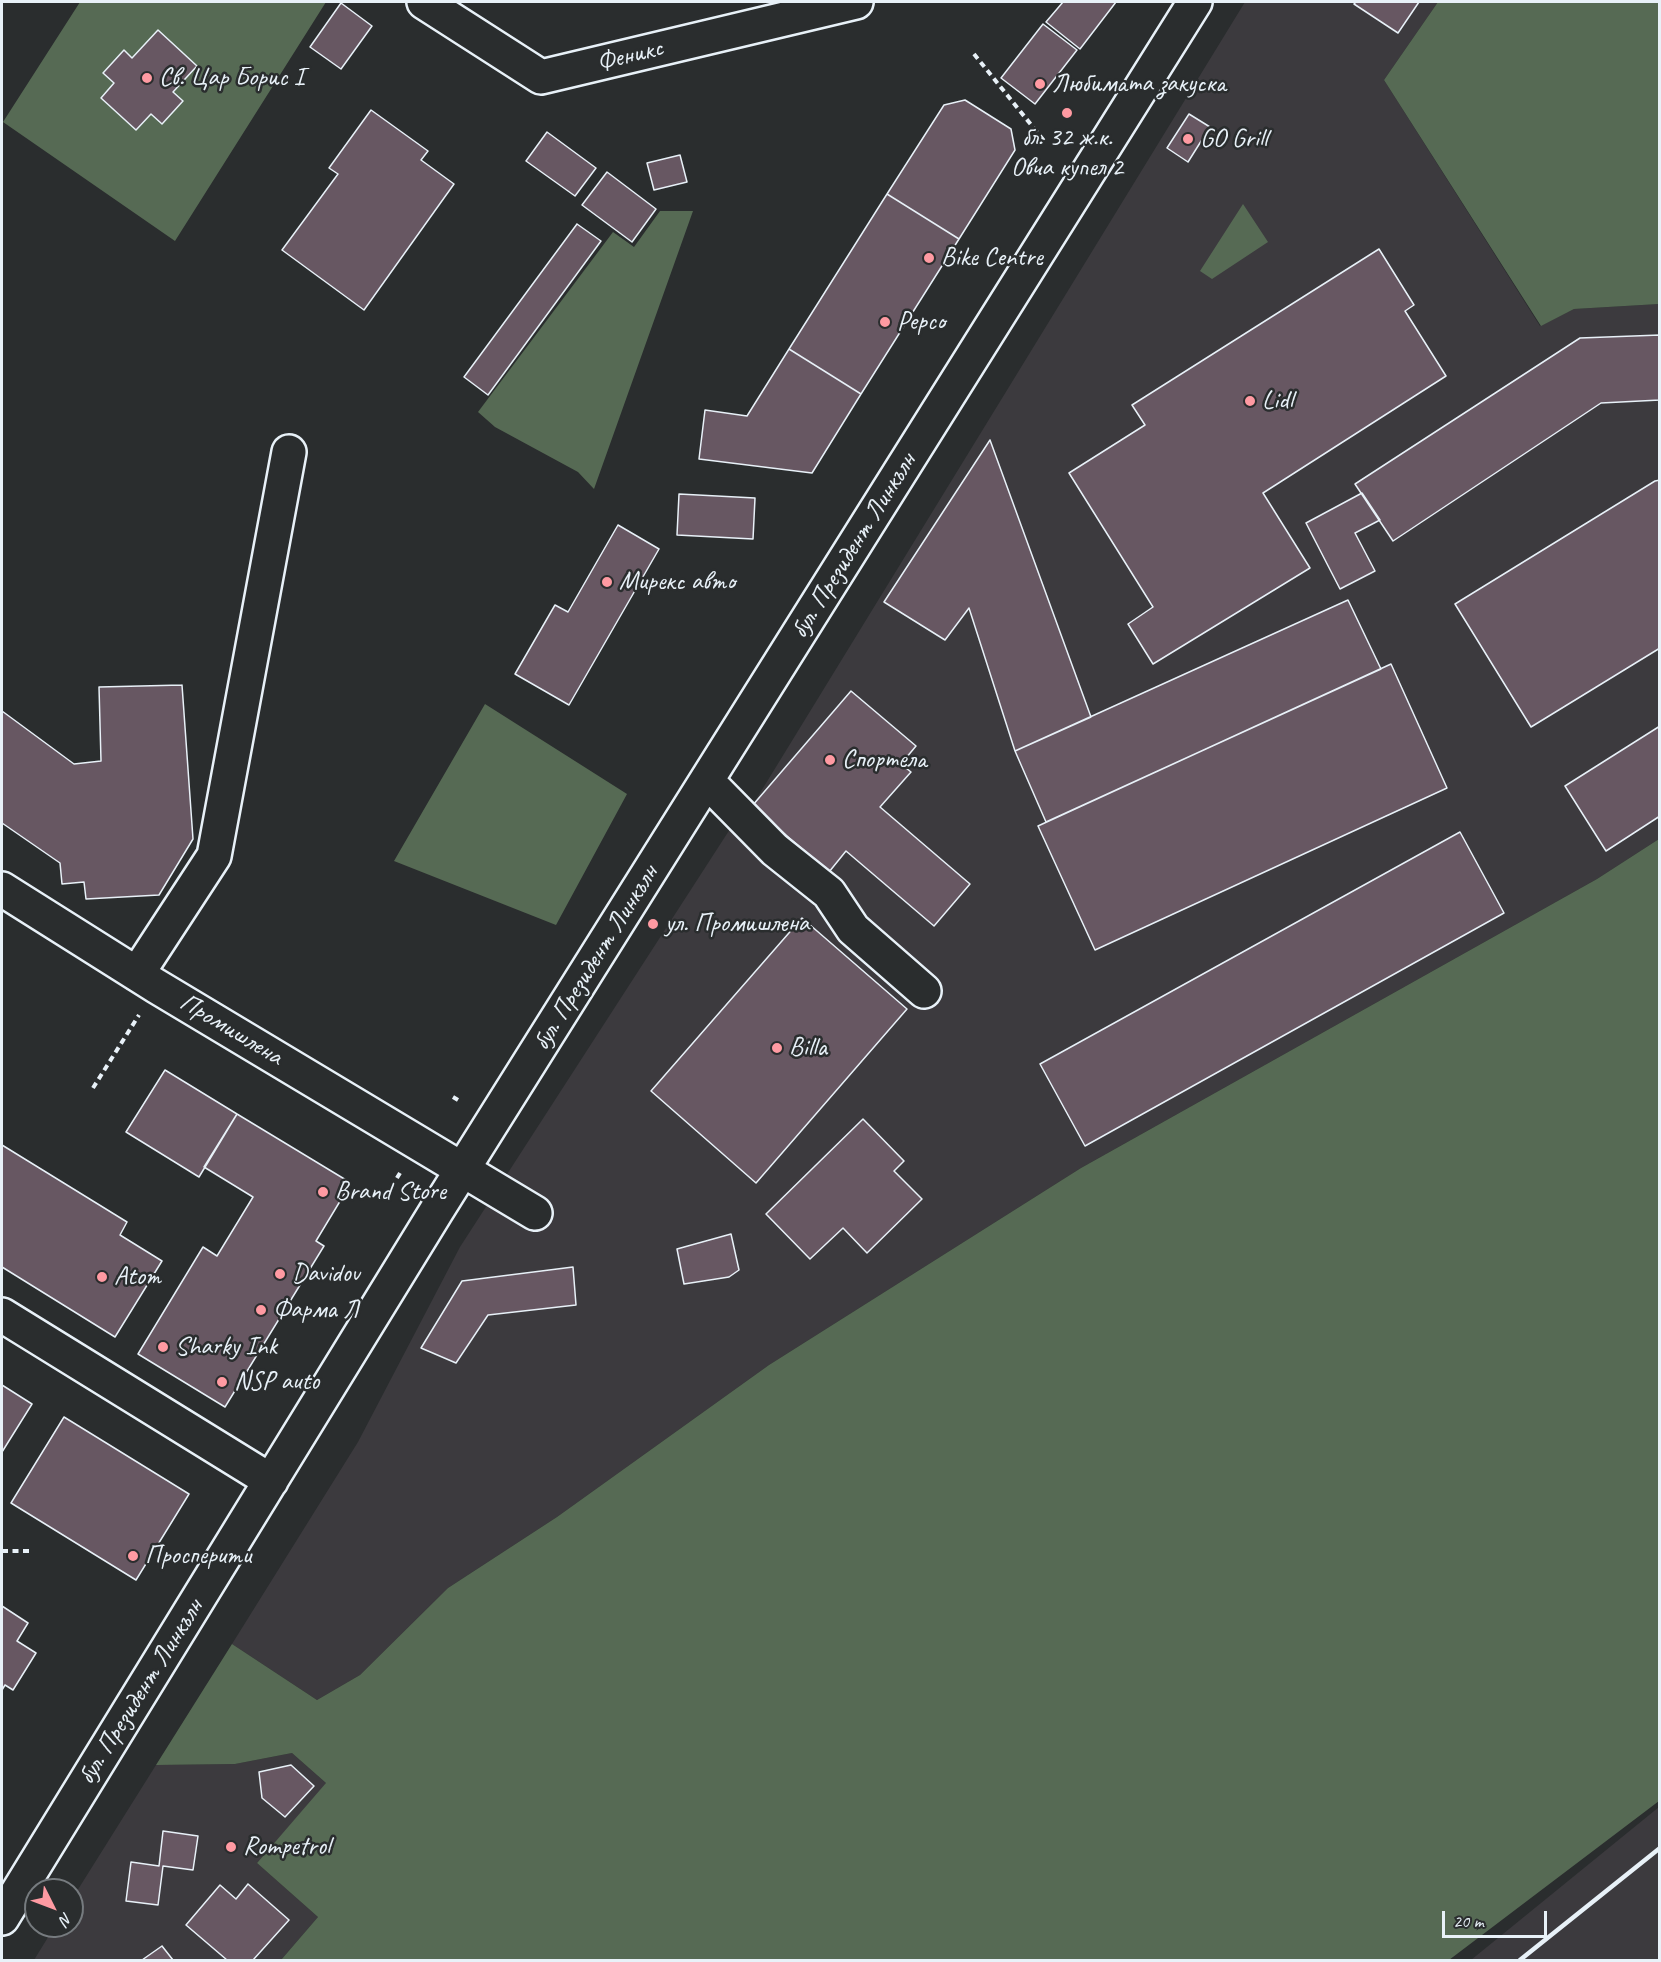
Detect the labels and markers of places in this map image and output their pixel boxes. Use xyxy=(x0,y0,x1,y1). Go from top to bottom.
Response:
place label: Св. Цар Борис І xyxy=(159,62,304,94)
place label: Любимата закуска xyxy=(1052,68,1226,100)
marker: Св. Цар Борис І xyxy=(140,71,154,85)
marker: Любимата закуска xyxy=(1033,77,1047,91)
marker: бл. 32 ж.к. Овча купел 2 xyxy=(1060,106,1074,120)
place label: бл. 32 ж.к. Овча купел 2 xyxy=(1011,122,1123,184)
place label: GO Grill xyxy=(1200,123,1268,155)
marker: GO Grill xyxy=(1181,132,1195,146)
place label: Bike Centre xyxy=(941,242,1043,274)
marker: Bike Centre xyxy=(922,251,936,265)
place label: Pepco xyxy=(897,306,945,338)
marker: Pepco xyxy=(878,315,892,329)
place label: Lidl xyxy=(1262,385,1293,417)
marker: Lidl xyxy=(1243,394,1257,408)
place label: Мирекс авто xyxy=(619,566,735,598)
marker: Мирекс авто xyxy=(600,575,614,589)
place label: Спортела xyxy=(842,744,926,776)
marker: Спортела xyxy=(823,753,837,767)
place label: ул. Промишлена xyxy=(665,908,809,940)
marker: ул. Промишлена xyxy=(646,917,660,931)
place label: Billa xyxy=(789,1032,827,1064)
marker: Billa xyxy=(770,1041,784,1055)
place label: Brand Store xyxy=(335,1176,446,1208)
marker: Brand Store xyxy=(316,1185,330,1199)
place label: Davidov xyxy=(292,1258,359,1290)
place label: Atom xyxy=(114,1261,161,1293)
marker: Davidov xyxy=(273,1267,287,1281)
marker: Atom xyxy=(95,1270,109,1284)
place label: Фарма Л xyxy=(273,1294,359,1326)
marker: Фарма Л xyxy=(254,1303,268,1317)
place label: Sharky Ink xyxy=(175,1331,277,1363)
marker: Sharky Ink xyxy=(156,1340,170,1354)
place label: NSP auto xyxy=(234,1366,319,1398)
marker: NSP auto xyxy=(215,1375,229,1389)
place label: Просперити xyxy=(145,1540,251,1572)
marker: Просперити xyxy=(126,1549,140,1563)
place label: Rompetrol xyxy=(243,1831,330,1863)
marker: Rompetrol xyxy=(224,1840,238,1854)

